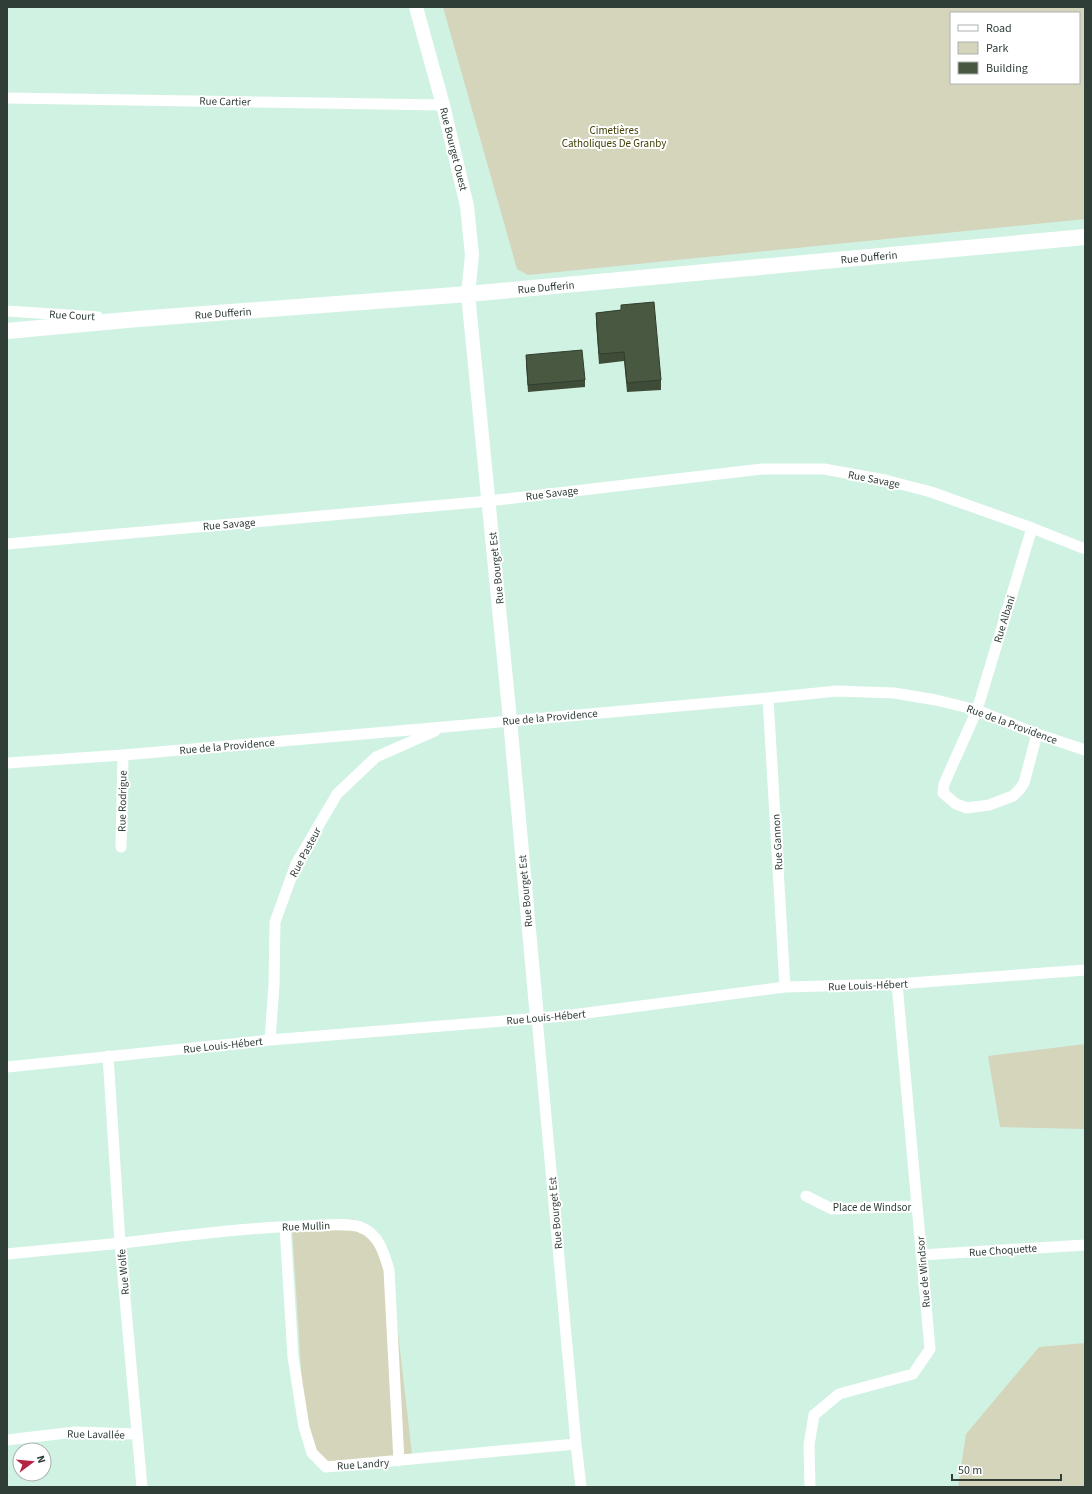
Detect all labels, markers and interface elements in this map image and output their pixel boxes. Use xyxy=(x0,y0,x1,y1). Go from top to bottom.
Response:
legend xyxy=(950,12,1080,84)
text: Road xyxy=(986,20,1012,37)
text: Park xyxy=(986,40,1008,57)
text: Building xyxy=(986,60,1028,77)
street label: Rue Cartier xyxy=(199,94,251,109)
street label: Rue Bourget Ouest xyxy=(436,106,471,193)
park label: Cimetières Catholiques De Granby xyxy=(562,123,666,151)
street label: Rue Dufferin xyxy=(840,248,898,267)
street label: Rue Dufferin xyxy=(517,278,575,297)
street label: Rue Dufferin xyxy=(194,304,252,323)
street label: Rue Court xyxy=(49,307,95,324)
street label: Rue Savage xyxy=(847,467,902,492)
street label: Rue Savage xyxy=(525,483,580,504)
street label: Rue Savage xyxy=(202,515,256,534)
street label: Rue Bourget Est xyxy=(485,531,508,605)
street label: Rue Albani xyxy=(990,594,1019,645)
street label: Rue de la Providence xyxy=(964,701,1060,748)
street label: Rue de la Providence xyxy=(502,706,599,729)
street label: Rue de la Providence xyxy=(179,735,276,758)
street label: Rue Rodrigue xyxy=(114,770,131,832)
street label: Rue Gannon xyxy=(769,813,786,870)
street label: Rue Pasteur xyxy=(286,825,325,880)
street label: Rue Bourget Est xyxy=(515,854,536,928)
street label: Rue Louis-Hébert xyxy=(828,977,908,994)
street label: Rue Louis-Hébert xyxy=(506,1007,587,1028)
street label: Rue Louis-Hébert xyxy=(183,1034,264,1057)
street label: Rue Bourget Est xyxy=(545,1176,566,1250)
street label: Place de Windsor xyxy=(833,1200,911,1215)
street label: Rue Mullin xyxy=(282,1218,330,1235)
street label: Rue de Windsor xyxy=(913,1236,934,1308)
street label: Rue Choquette xyxy=(969,1241,1038,1260)
street label: Rue Wolfe xyxy=(114,1248,133,1295)
street label: Rue Lavallée xyxy=(67,1426,126,1443)
north arrow xyxy=(12,1442,52,1482)
text: N xyxy=(33,1454,49,1465)
street label: Rue Landry xyxy=(336,1455,390,1474)
scale bar xyxy=(952,1456,1061,1482)
text: 50 m xyxy=(958,1462,982,1479)

